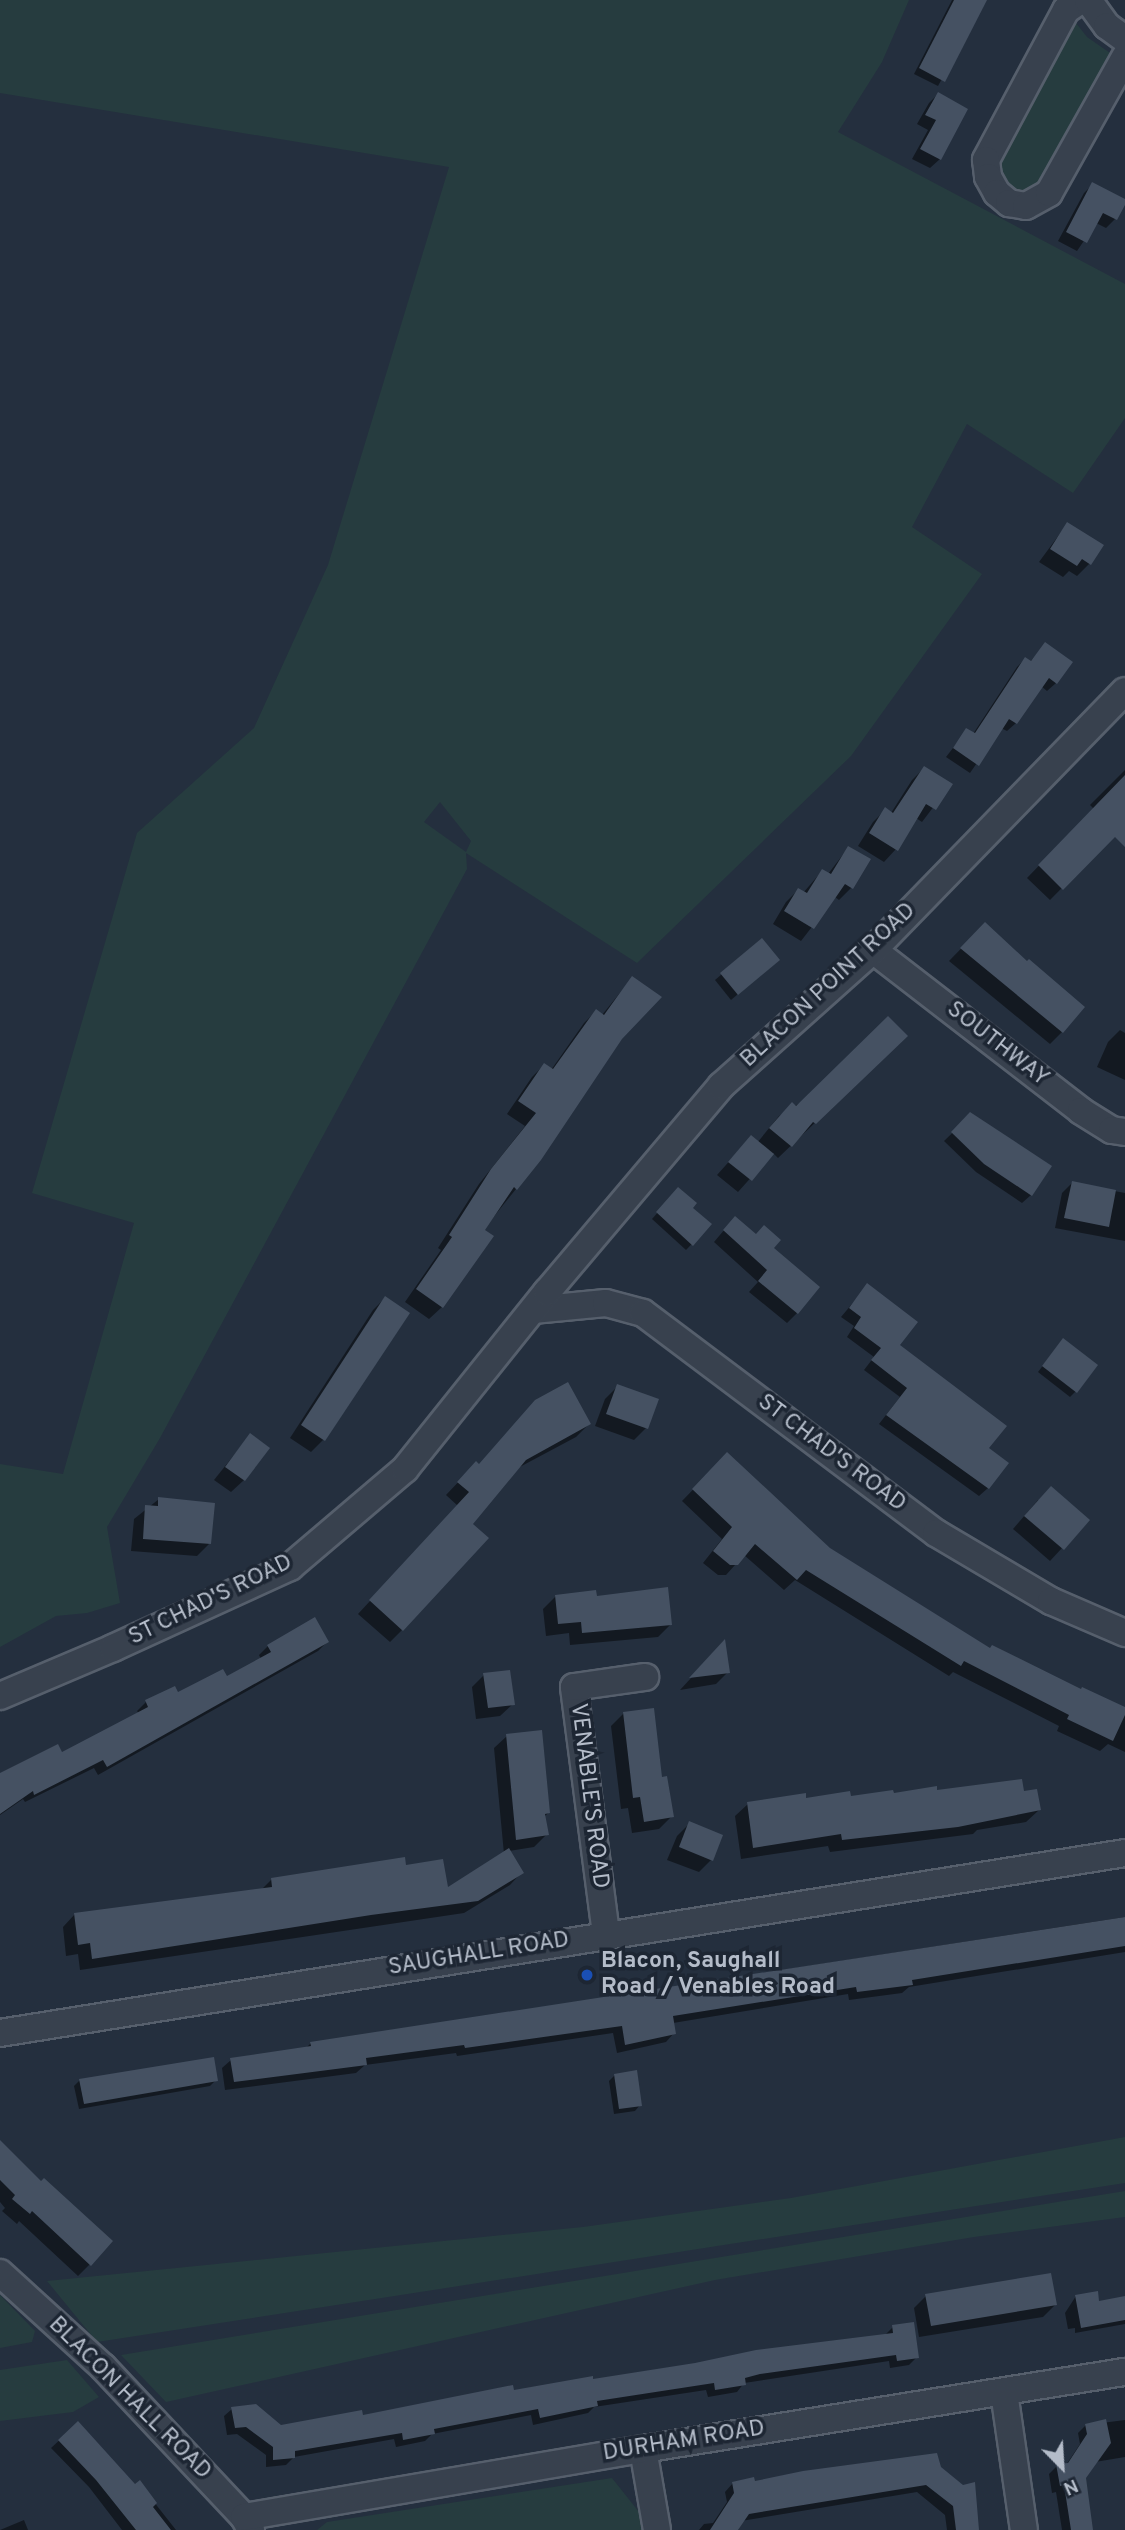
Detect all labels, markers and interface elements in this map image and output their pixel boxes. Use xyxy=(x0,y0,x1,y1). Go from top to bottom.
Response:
street label: BLACON POINT ROAD xyxy=(735,897,923,1075)
street label: SOUTHWAY xyxy=(940,997,1054,1093)
street label: ST CHAD'S ROAD xyxy=(751,1389,911,1519)
street label: ST CHAD'S ROAD xyxy=(124,1549,298,1653)
street label: VENABLE'S ROAD xyxy=(563,1702,613,1890)
street label: SAUGHALL ROAD xyxy=(386,1927,572,1983)
place label: Blacon, Saughall Road / Venables Road xyxy=(601,1948,836,2002)
marker: Blacon, Saughall Road / Venables Road xyxy=(579,1967,595,1983)
street label: BLACON HALL ROAD xyxy=(42,2312,216,2486)
street label: DURHAM ROAD xyxy=(601,2416,767,2468)
north arrow xyxy=(1027,2432,1097,2502)
text: N xyxy=(1059,2472,1082,2500)

